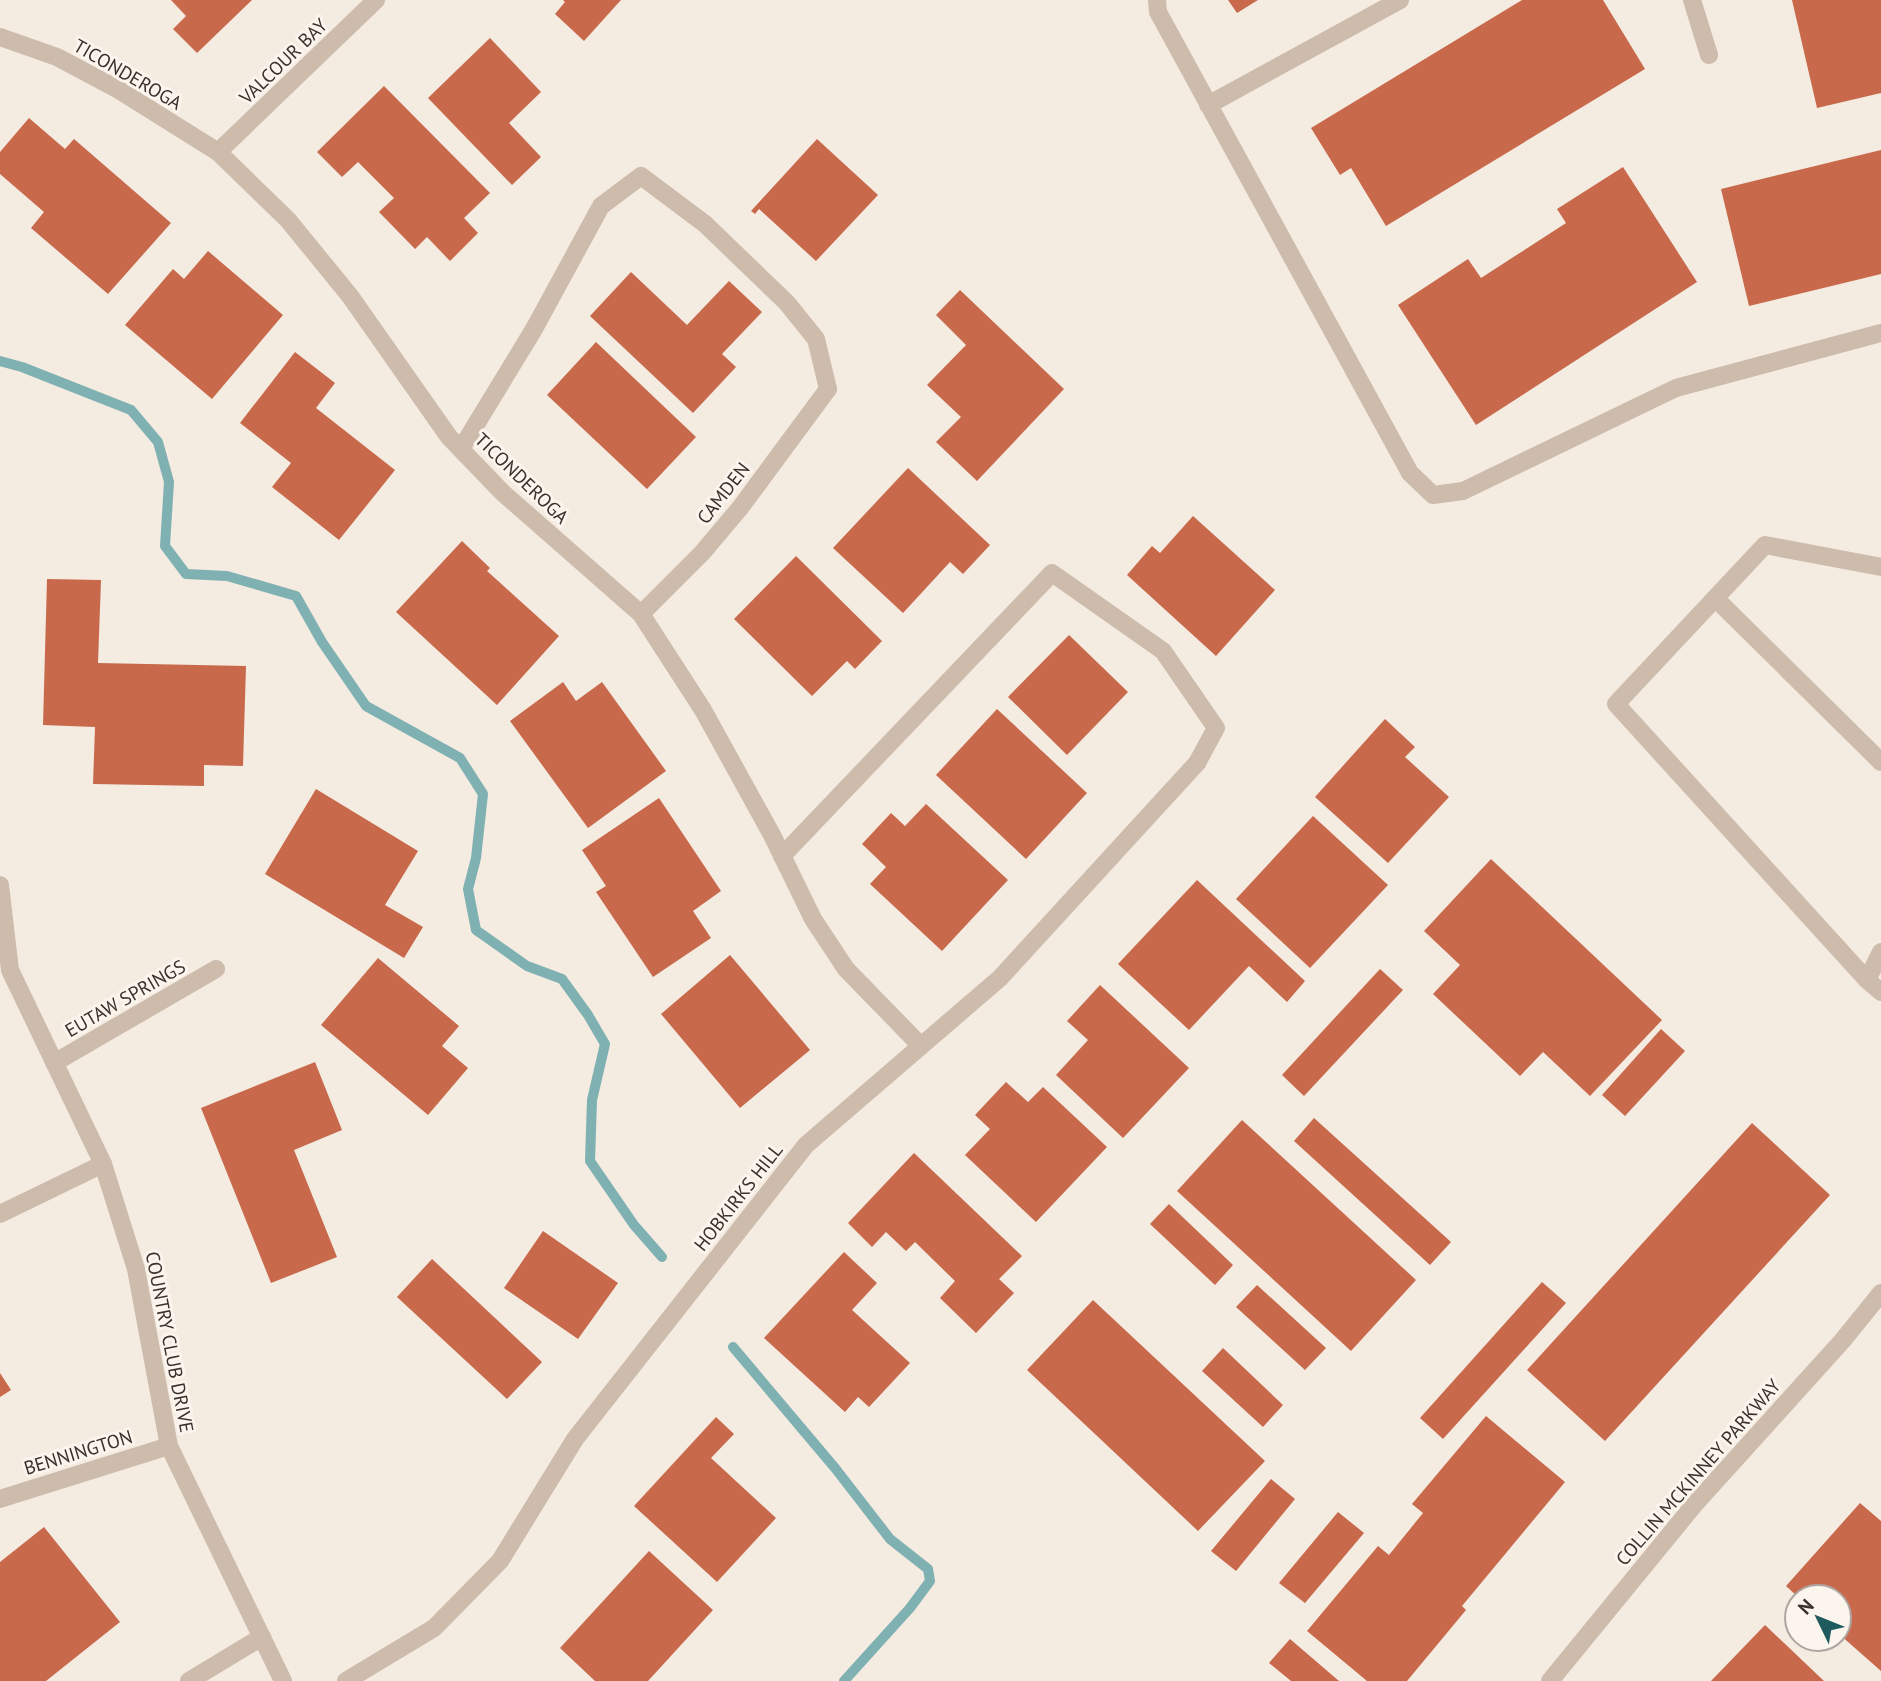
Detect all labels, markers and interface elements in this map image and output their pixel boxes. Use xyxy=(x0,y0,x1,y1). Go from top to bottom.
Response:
street label: VALCOUR BAY xyxy=(233,13,332,110)
street label: TICONDEROGA xyxy=(70,33,186,115)
street label: TICONDEROGA xyxy=(470,427,574,529)
street label: CAMDEN xyxy=(691,457,755,529)
street label: EUTAW SPRINGS xyxy=(61,954,189,1042)
street label: HOBKIRKS HILL xyxy=(689,1138,788,1256)
street label: COUNTRY CLUB DRIVE xyxy=(141,1249,199,1435)
street label: COLLIN MCKINNEY PARKWAY xyxy=(1610,1373,1786,1570)
street label: BENNINGTON xyxy=(21,1424,135,1480)
north arrow xyxy=(1783,1583,1853,1653)
text: N xyxy=(1793,1594,1819,1619)

